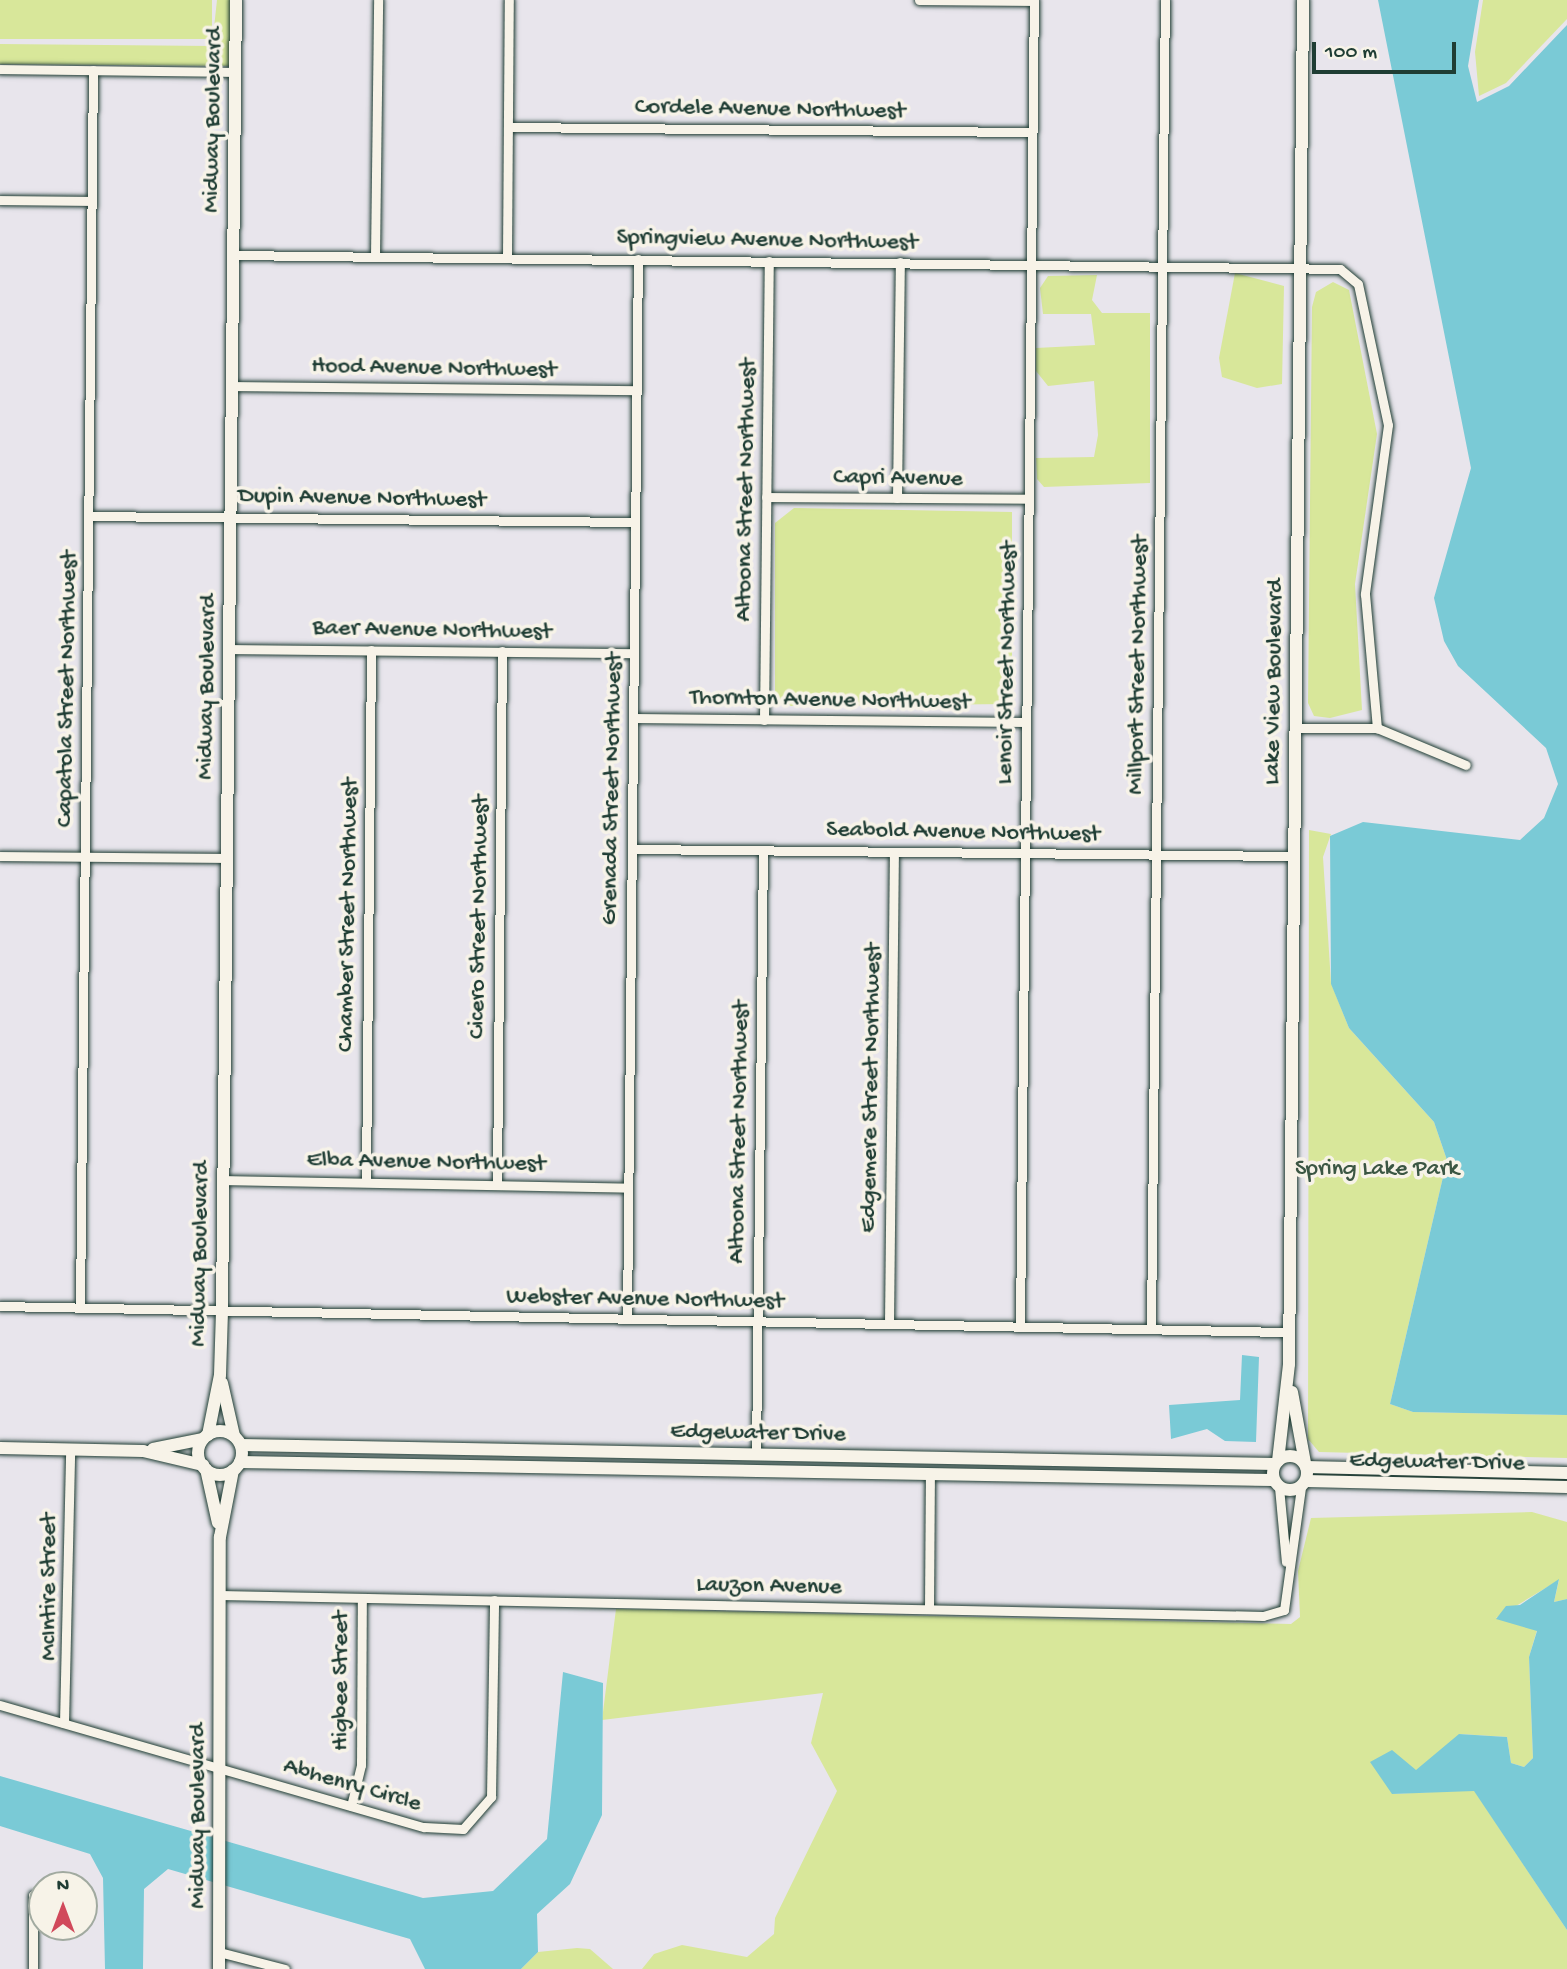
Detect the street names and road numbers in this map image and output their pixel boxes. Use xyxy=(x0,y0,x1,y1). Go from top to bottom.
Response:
street label: Midway Boulevard xyxy=(198,27,230,213)
street label: Cordele Avenue Northwest xyxy=(634,93,906,127)
street label: Springview Avenue Northwest xyxy=(616,224,918,258)
street label: Hood Avenue Northwest xyxy=(311,352,557,386)
street label: Altoona Street Northwest xyxy=(730,358,764,622)
street label: Capri Avenue xyxy=(833,463,963,495)
street label: Dupin Avenue Northwest xyxy=(238,482,486,516)
street label: Millport Street Northwest xyxy=(1122,535,1156,795)
street label: Lenoir Street Northwest xyxy=(991,541,1025,785)
street label: Capatola Street Northwest xyxy=(51,550,85,828)
street label: Lake View Boulevard xyxy=(1259,579,1291,785)
street label: Midway Boulevard xyxy=(192,594,224,780)
street label: Baer Avenue Northwest xyxy=(312,615,552,647)
street label: Grenada Street Northwest xyxy=(596,653,630,925)
street label: Thornton Avenue Northwest xyxy=(689,684,971,718)
street label: Chamber Street Northwest xyxy=(332,778,366,1052)
street label: Cicero Street Northwest xyxy=(463,795,497,1039)
street label: Seabold Avenue Northwest xyxy=(826,816,1100,850)
street label: Edgemere Street Northwest xyxy=(855,943,889,1233)
street label: Altoona Street Northwest xyxy=(723,1000,757,1264)
street label: Elba Avenue Northwest xyxy=(306,1147,546,1179)
street label: Midway Boulevard xyxy=(185,1161,217,1347)
street label: Webster Avenue Northwest xyxy=(506,1283,784,1317)
street label: Edgewater Drive xyxy=(670,1418,846,1450)
street label: Edgewater Drive xyxy=(1349,1447,1525,1479)
street label: McIntire Street xyxy=(36,1513,64,1661)
street label: Lauzon Avenue xyxy=(696,1571,842,1603)
street label: Higbee Street xyxy=(328,1611,356,1751)
street label: Midway Boulevard xyxy=(185,1723,213,1909)
street label: Abhenry Circle xyxy=(280,1753,424,1819)

